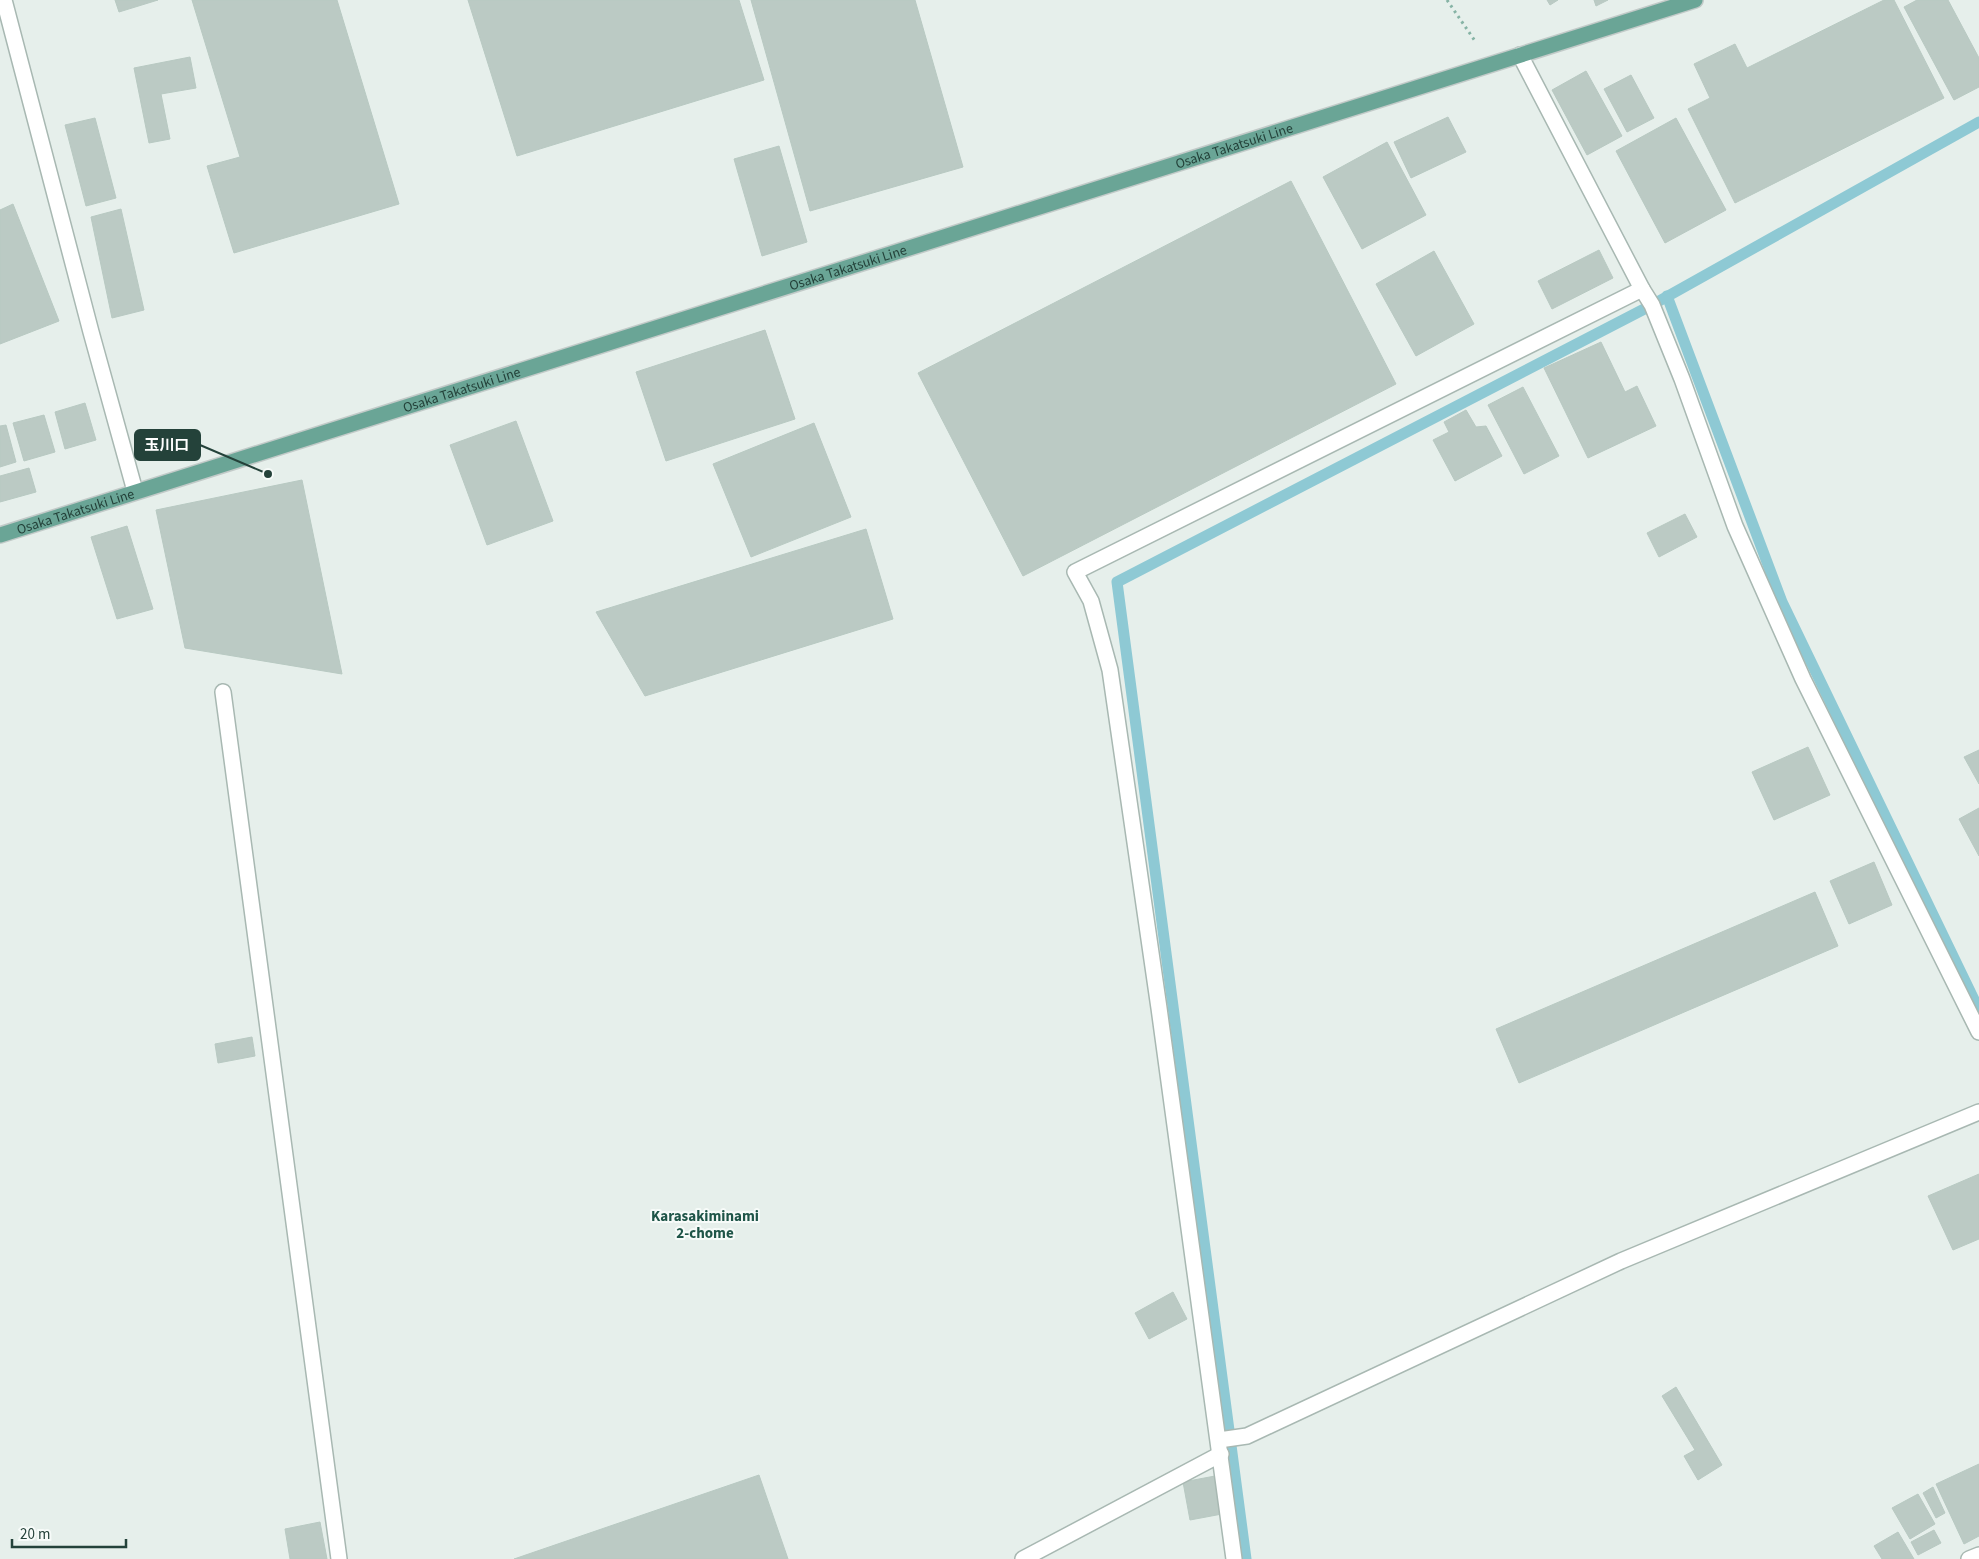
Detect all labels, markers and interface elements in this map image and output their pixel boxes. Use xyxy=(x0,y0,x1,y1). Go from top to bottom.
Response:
street label: Osaka Takatsuki Line xyxy=(1173,119,1296,174)
street label: Osaka Takatsuki Line xyxy=(787,240,909,296)
street label: Osaka Takatsuki Line xyxy=(401,362,523,418)
callout: 玉川口 xyxy=(135,430,200,460)
text: 玉川口 xyxy=(144,435,190,456)
street label: Osaka Takatsuki Line xyxy=(14,484,137,540)
district label: Karasakiminami 2-chome xyxy=(651,1206,759,1244)
scale bar xyxy=(12,1516,126,1548)
text: 20 m xyxy=(20,1524,50,1545)

